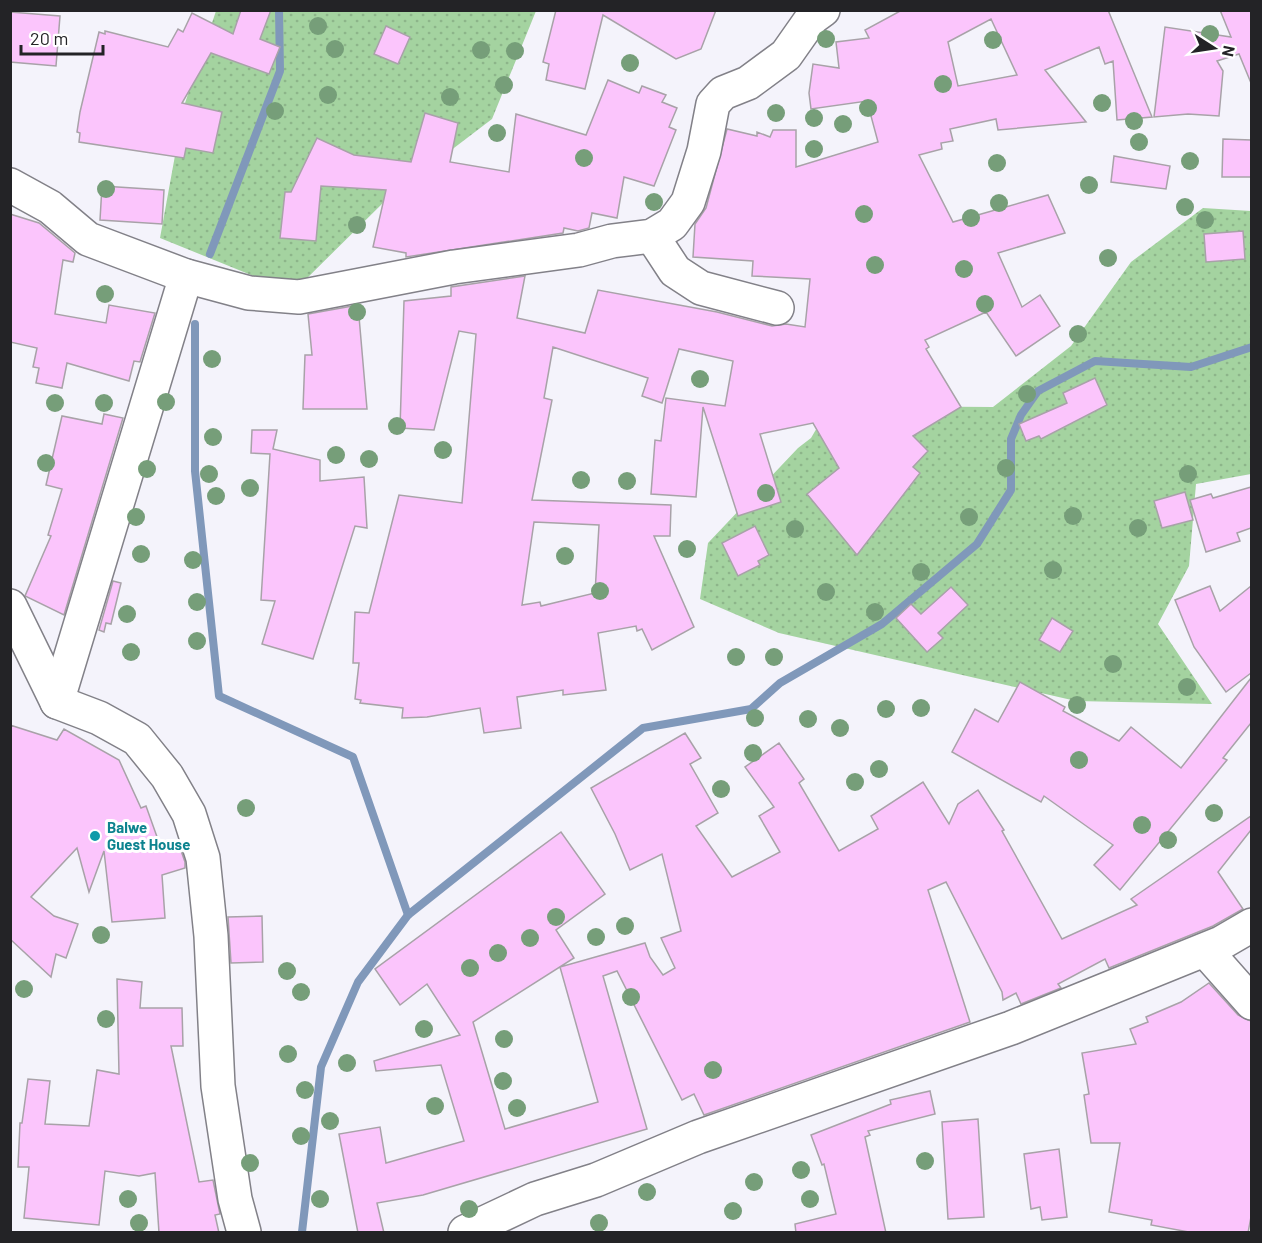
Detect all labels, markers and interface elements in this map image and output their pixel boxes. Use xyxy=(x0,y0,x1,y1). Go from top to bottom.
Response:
scale bar xyxy=(21,18,104,56)
north arrow xyxy=(1184,18,1244,78)
text: 20 m xyxy=(30,27,68,49)
text: N xyxy=(1219,44,1240,58)
place label: Balwe Guest House xyxy=(107,818,190,853)
marker: Balwe Guest House xyxy=(88,829,102,843)

